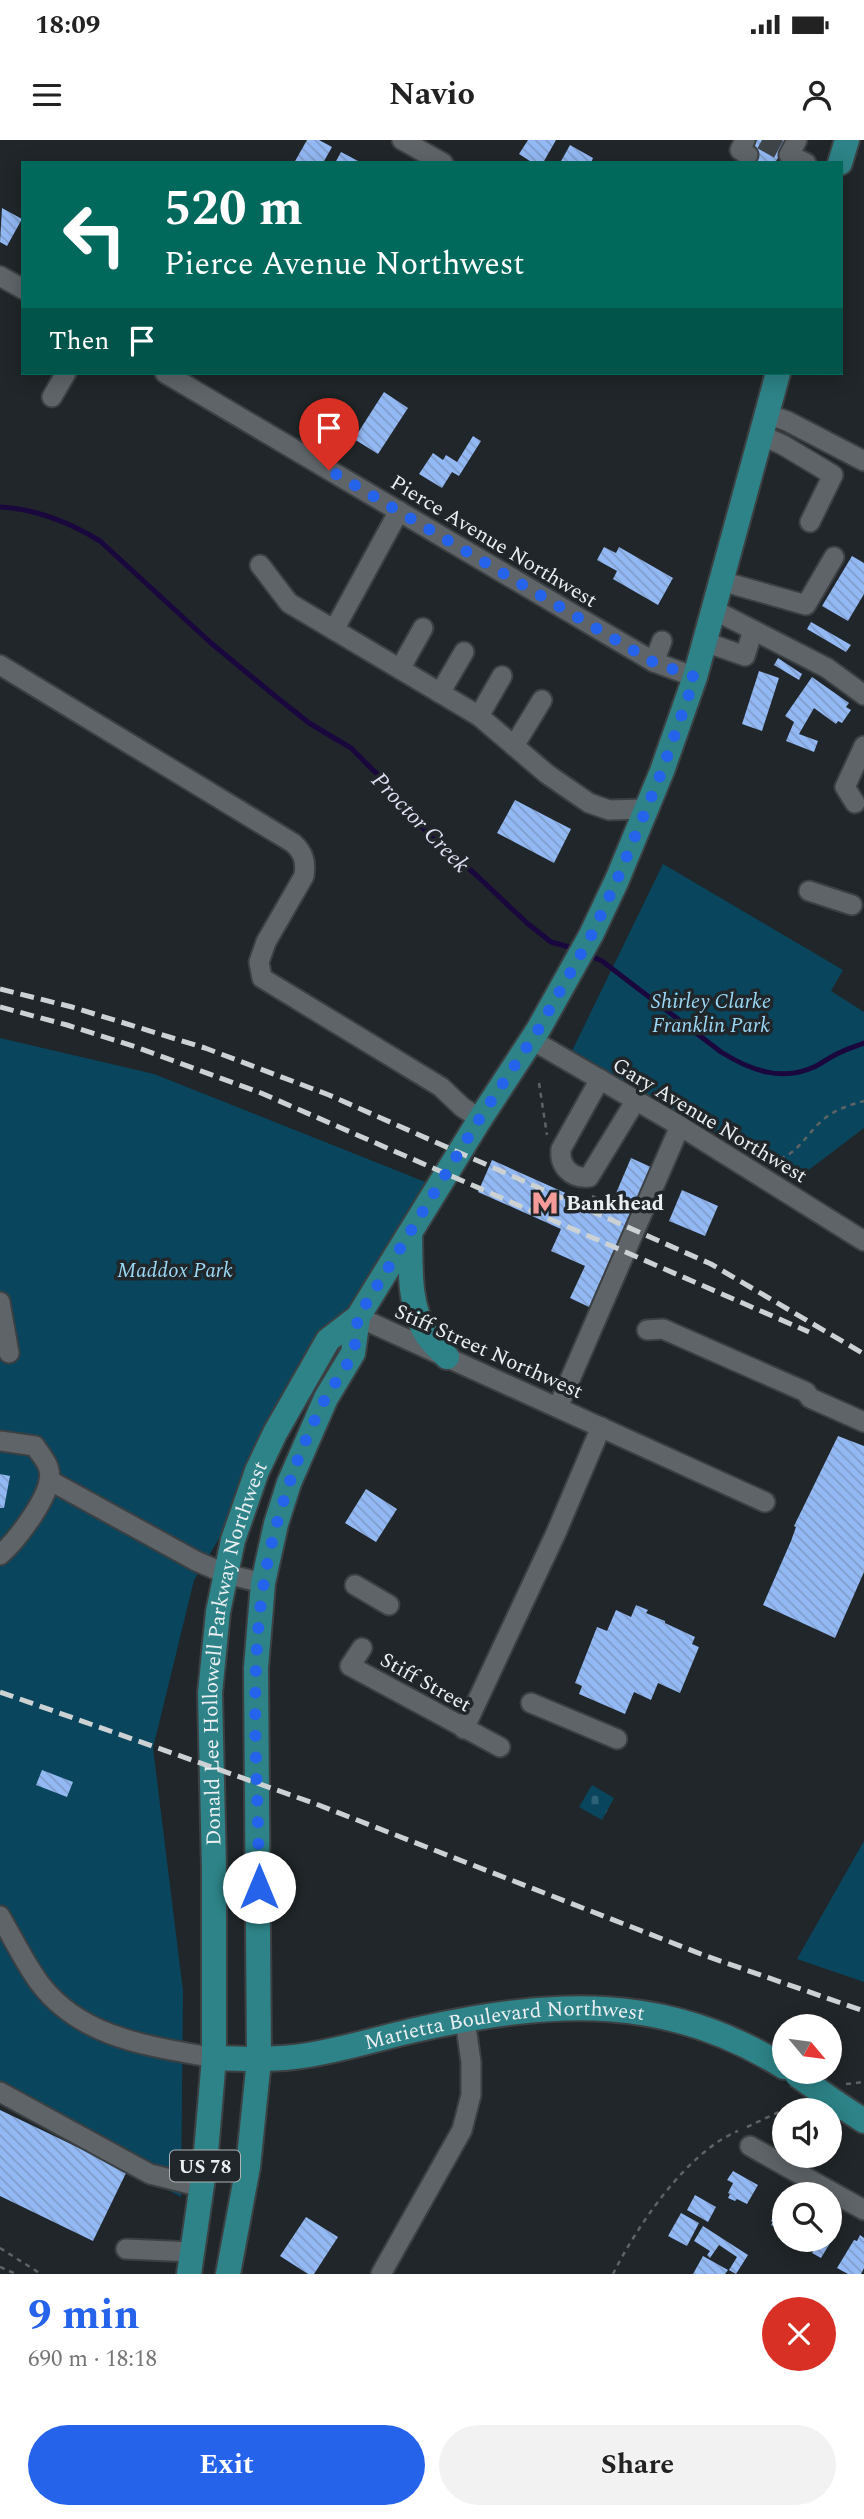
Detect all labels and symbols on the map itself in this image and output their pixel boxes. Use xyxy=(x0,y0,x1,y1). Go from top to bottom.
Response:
pin xyxy=(299,398,359,470)
street label: Pierce Avenue Northwest xyxy=(384,467,603,617)
water label: Proctor Creek xyxy=(362,764,478,882)
park label: Shirley Clarke Franklin Park xyxy=(651,986,771,1042)
street label: Gary Avenue Northwest xyxy=(606,1050,813,1192)
metro station icon: Bankhead xyxy=(530,1188,560,1218)
place label: Bankhead xyxy=(566,1188,664,1220)
park label: Maddox Park xyxy=(117,1255,233,1287)
street label: Stiff Street Northwest xyxy=(389,1296,588,1408)
street label: Donald Lee Hollowell Parkway Northwest xyxy=(195,1456,277,1846)
street label: Stiff Street xyxy=(374,1645,477,1721)
position arrow xyxy=(222,1850,296,1924)
street label: Marietta Boulevard Northwest xyxy=(361,1993,647,2059)
north arrow xyxy=(772,2014,842,2084)
road number: US 78 xyxy=(170,2150,240,2182)

